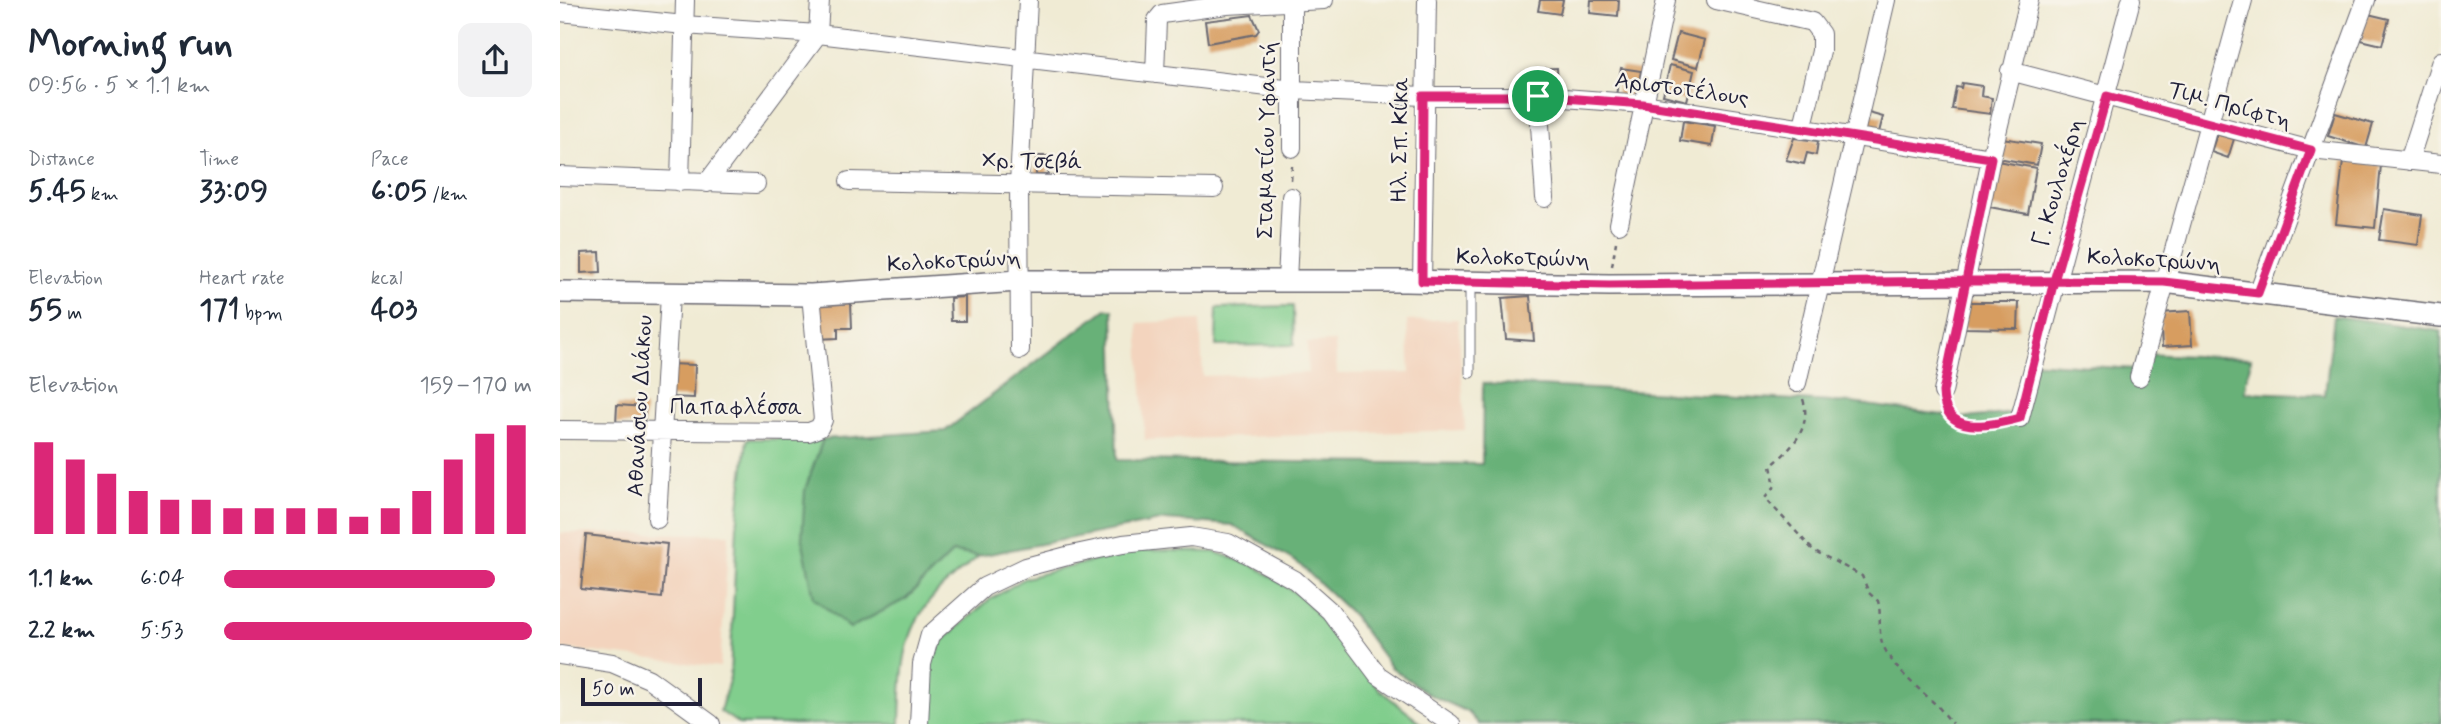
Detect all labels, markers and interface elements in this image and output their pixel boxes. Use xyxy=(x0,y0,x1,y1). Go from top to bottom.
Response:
text: Morning run xyxy=(28,20,233,69)
button: share xyxy=(458,23,532,97)
street label: Σταματίου Υφαντή xyxy=(1251,41,1285,239)
street label: Αριστοτέλους xyxy=(1613,64,1751,114)
pin xyxy=(1508,66,1568,126)
text: 09:56 · 5 × 1.1 km xyxy=(28,71,210,101)
street label: Τιμ. Πρίφτη xyxy=(2165,75,2294,137)
street label: Ηλ. Σπ. Κίκα xyxy=(1385,77,1417,203)
icon: arrive xyxy=(1519,77,1557,115)
street label: Γ. Κουλοχέρη xyxy=(2024,114,2092,250)
street label: Χρ. Τσεβά xyxy=(982,146,1082,178)
text: Distance xyxy=(28,147,95,172)
text: Time xyxy=(199,147,239,172)
text: Pace xyxy=(371,147,408,172)
text: 5.45 xyxy=(28,172,86,211)
text: 33:09 xyxy=(199,172,268,211)
text: 6:05 xyxy=(371,172,427,211)
text: km xyxy=(86,182,119,207)
text: /km xyxy=(427,182,468,207)
street label: Κολοκοτρώνη xyxy=(1456,243,1590,275)
street label: Κολοκοτρώνη xyxy=(2086,243,2222,279)
street label: Κολοκοτρώνη xyxy=(886,244,1022,280)
text: Elevation xyxy=(28,266,103,291)
text: Heart rate xyxy=(199,266,285,291)
text: kcal xyxy=(371,266,403,291)
text: 55 xyxy=(28,291,62,330)
text: 171 xyxy=(199,291,240,330)
text: 403 xyxy=(371,291,418,330)
text: m xyxy=(62,301,82,326)
text: bpm xyxy=(240,301,283,326)
street label: Αθανάσιου Διάκου xyxy=(621,314,661,498)
text: Elevation xyxy=(28,371,119,401)
text: 159–170 m xyxy=(419,371,532,401)
street label: Παπαφλέσσα xyxy=(670,391,802,423)
text: 1.1 km xyxy=(28,564,93,594)
text: 6:04 xyxy=(140,564,185,594)
text: 2.2 km xyxy=(28,616,95,646)
text: 5:53 xyxy=(140,616,183,646)
scale bar xyxy=(581,675,702,707)
text: 50 m xyxy=(592,677,635,702)

